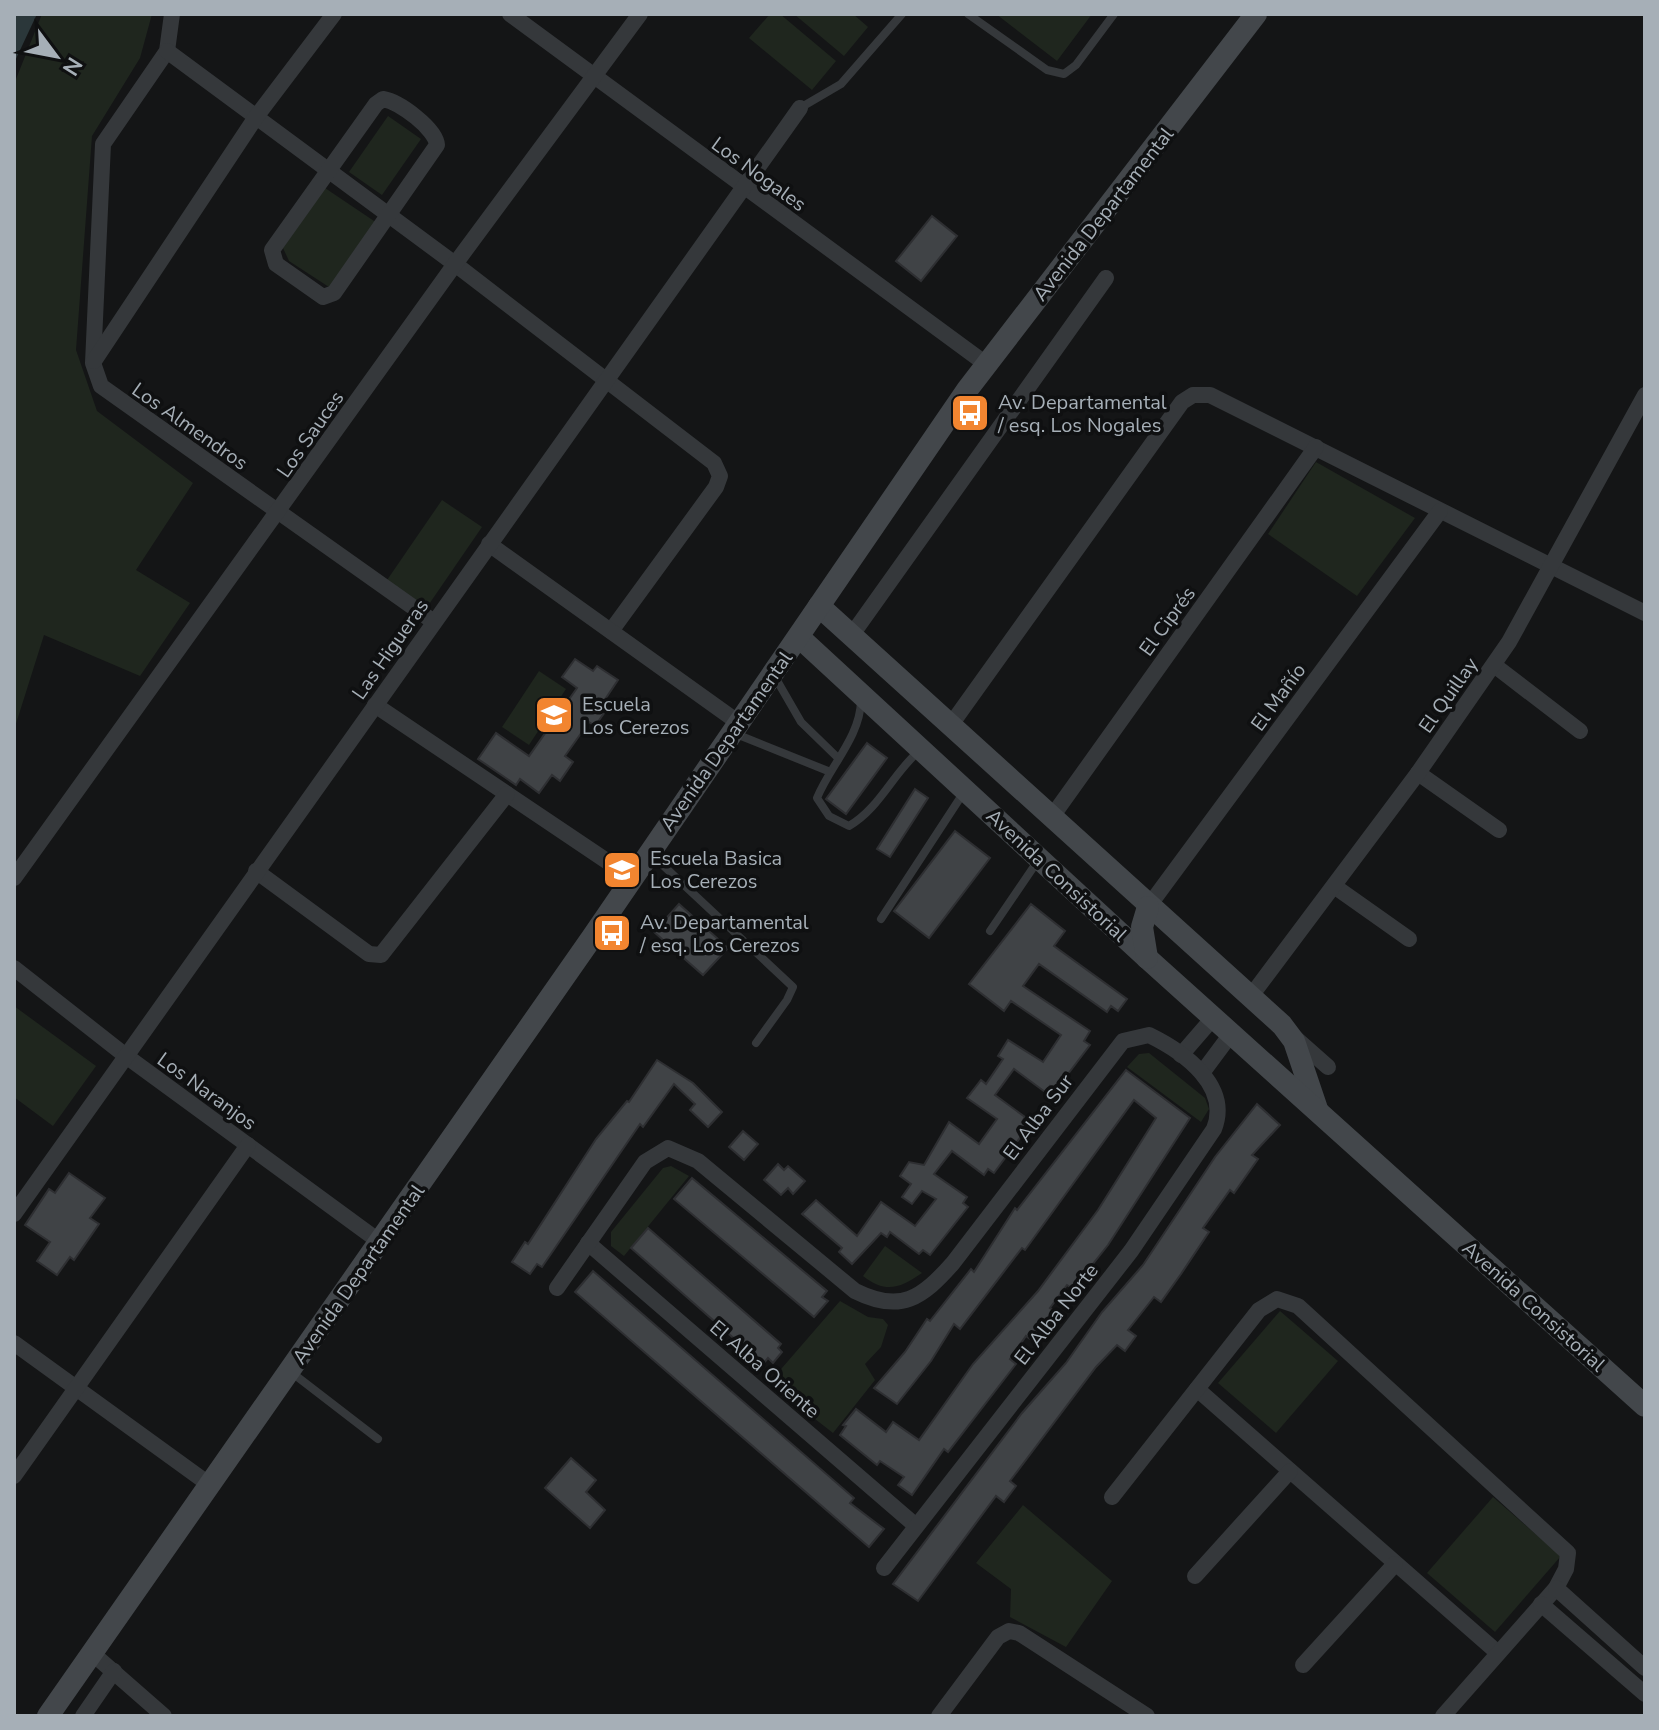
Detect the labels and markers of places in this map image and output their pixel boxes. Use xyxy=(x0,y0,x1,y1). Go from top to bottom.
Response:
place label: Av. Departamental / esq. Los Nogales xyxy=(997,389,1167,439)
bus stop icon: Av. Departamental / esq. Los Nogales xyxy=(949,392,991,434)
place label: Escuela Los Cerezos xyxy=(582,691,689,741)
school or university icon: Escuela Los Cerezos xyxy=(533,694,575,736)
place label: Escuela Basica Los Cerezos xyxy=(650,845,782,895)
school or university icon: Escuela Basica Los Cerezos xyxy=(601,849,643,891)
place label: Av. Departamental / esq. Los Cerezos xyxy=(639,909,809,959)
bus stop icon: Av. Departamental / esq. Los Cerezos xyxy=(591,912,633,954)

